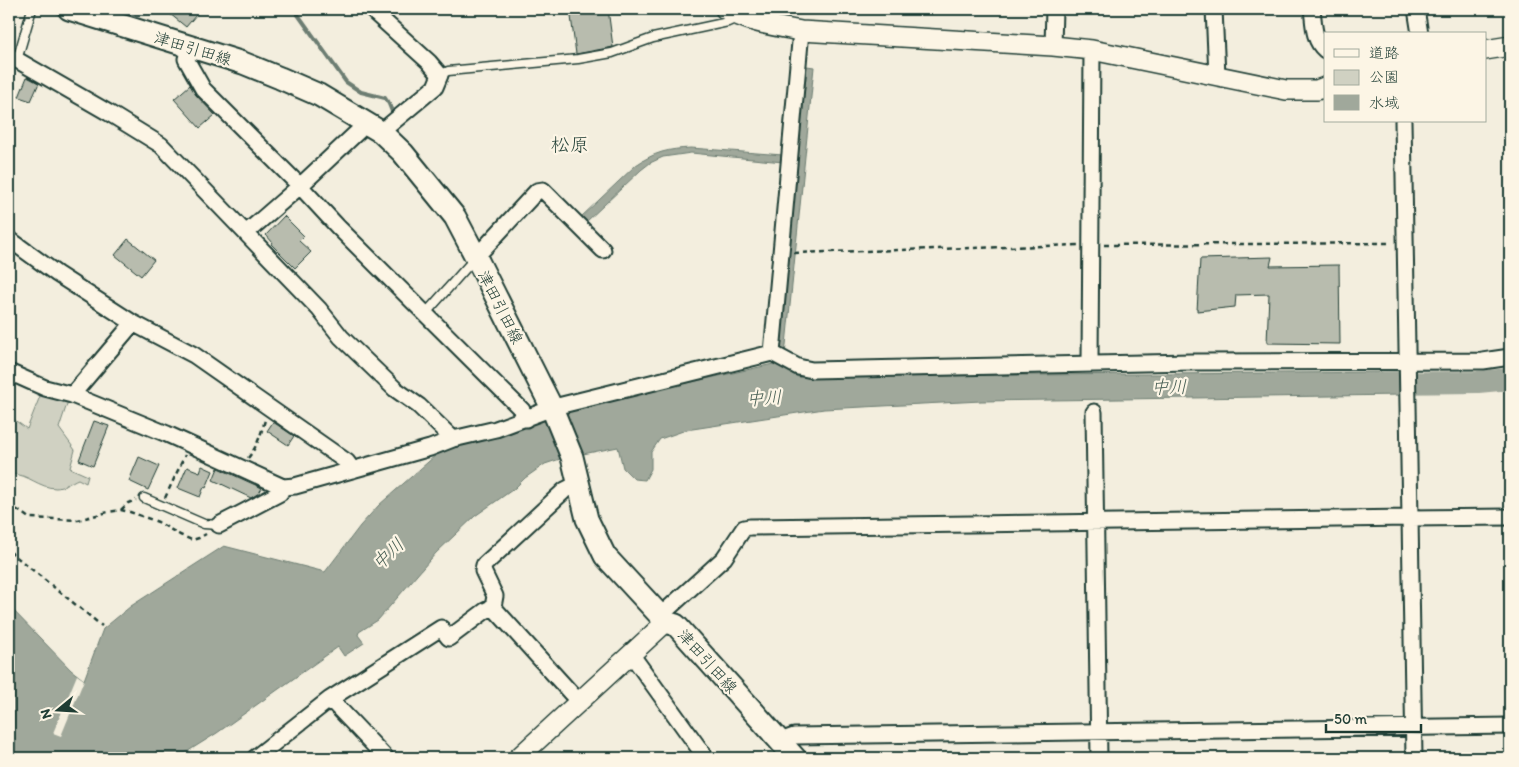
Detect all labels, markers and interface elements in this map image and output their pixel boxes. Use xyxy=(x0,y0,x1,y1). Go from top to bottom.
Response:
street label: 津田引田線 xyxy=(152,28,234,69)
legend xyxy=(1324,32,1486,122)
text: 道路 xyxy=(1369,44,1399,62)
text: 公園 xyxy=(1369,68,1399,86)
text: 水域 xyxy=(1369,94,1399,112)
district label: 松原 xyxy=(551,133,589,156)
street label: 津田引田線 xyxy=(474,267,527,347)
water label: 中川 xyxy=(1151,376,1187,398)
water label: 中川 xyxy=(745,386,783,410)
water label: 中川 xyxy=(367,534,409,574)
street label: 津田引田線 xyxy=(674,625,741,697)
north arrow xyxy=(32,684,82,734)
scale bar xyxy=(1326,702,1422,734)
text: N xyxy=(37,707,56,721)
text: 50 m xyxy=(1334,710,1367,728)

